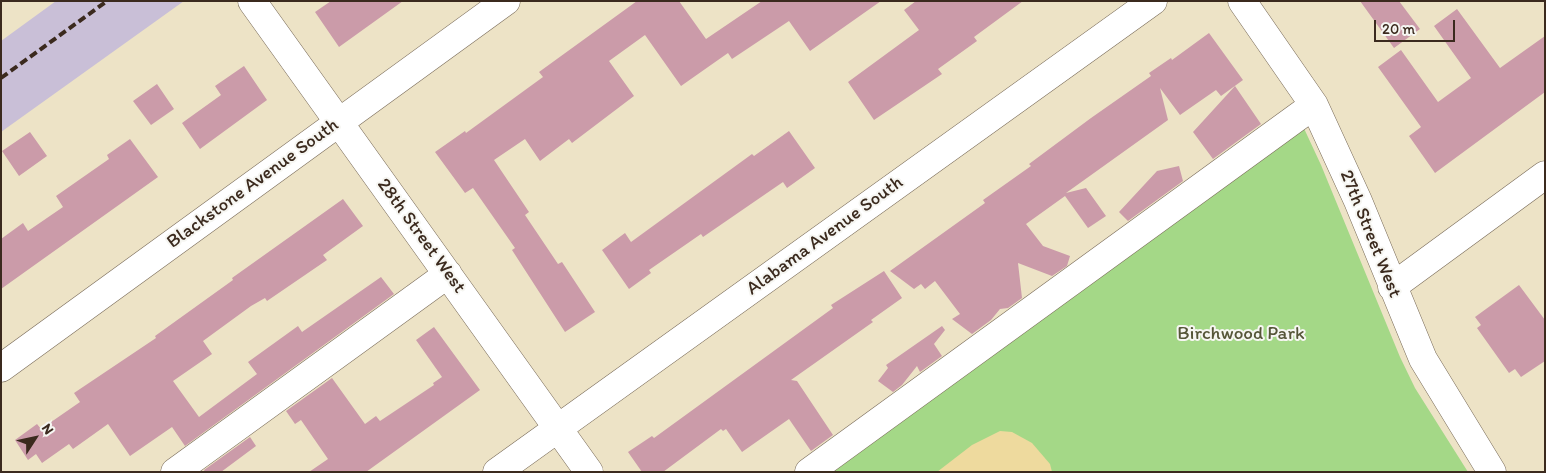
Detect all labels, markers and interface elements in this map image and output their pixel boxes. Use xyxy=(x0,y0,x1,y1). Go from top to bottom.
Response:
scale bar xyxy=(1376,10,1457,42)
text: 20 m xyxy=(1382,20,1415,38)
street label: Blackstone Avenue South xyxy=(163,114,343,254)
street label: 27th Street West xyxy=(1334,167,1406,301)
street label: Alabama Avenue South xyxy=(742,171,908,301)
street label: 28th Street West xyxy=(372,174,470,298)
park label: Birchwood Park xyxy=(1177,323,1305,345)
north arrow xyxy=(10,413,60,463)
text: N xyxy=(38,420,57,438)

